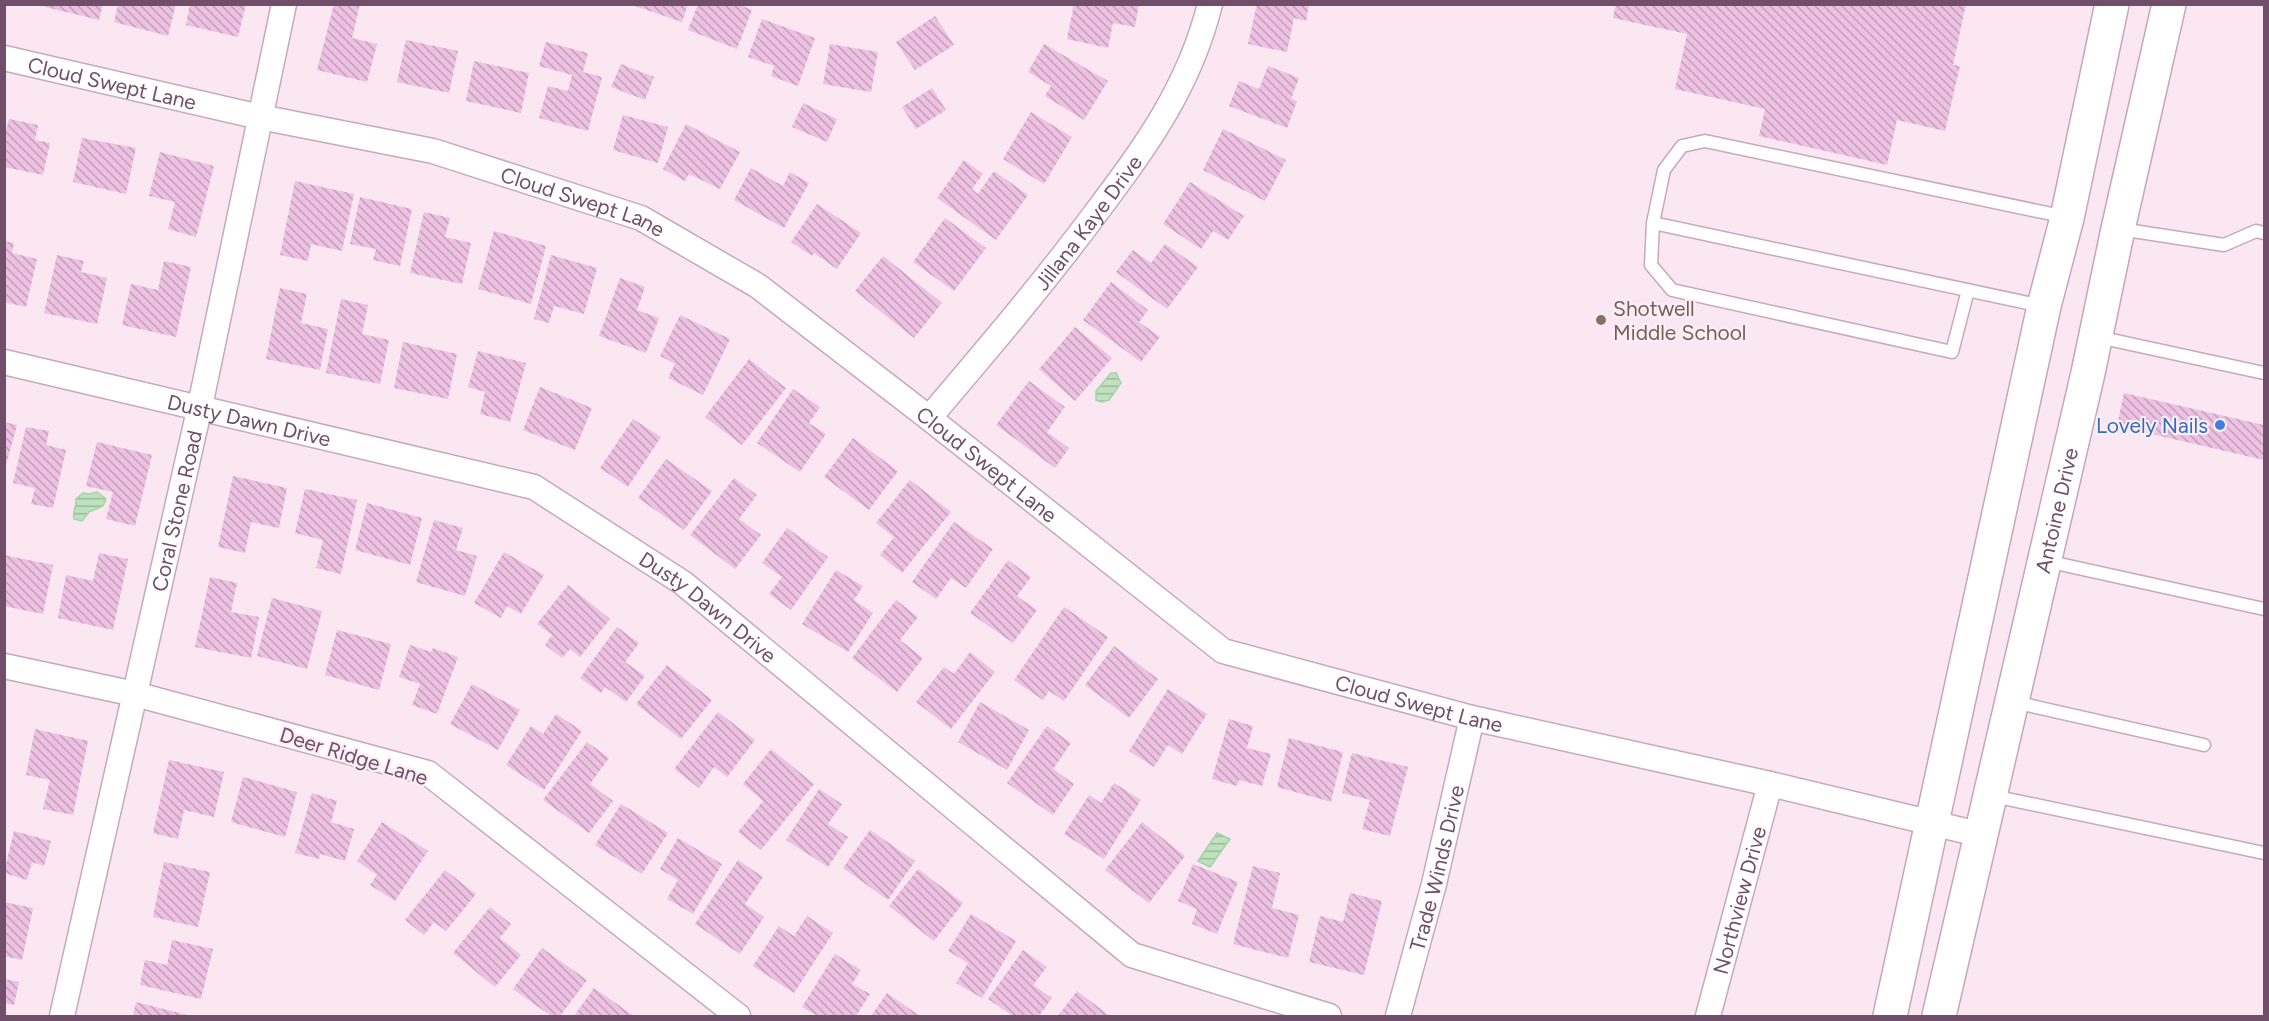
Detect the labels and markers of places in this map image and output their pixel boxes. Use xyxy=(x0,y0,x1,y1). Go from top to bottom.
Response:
place label: Shotwell Middle School xyxy=(1613,296,1746,345)
marker: Shotwell Middle School xyxy=(1594,313,1608,327)
place label: Lovely Nails xyxy=(2096,413,2208,438)
marker: Lovely Nails xyxy=(2213,418,2227,432)

